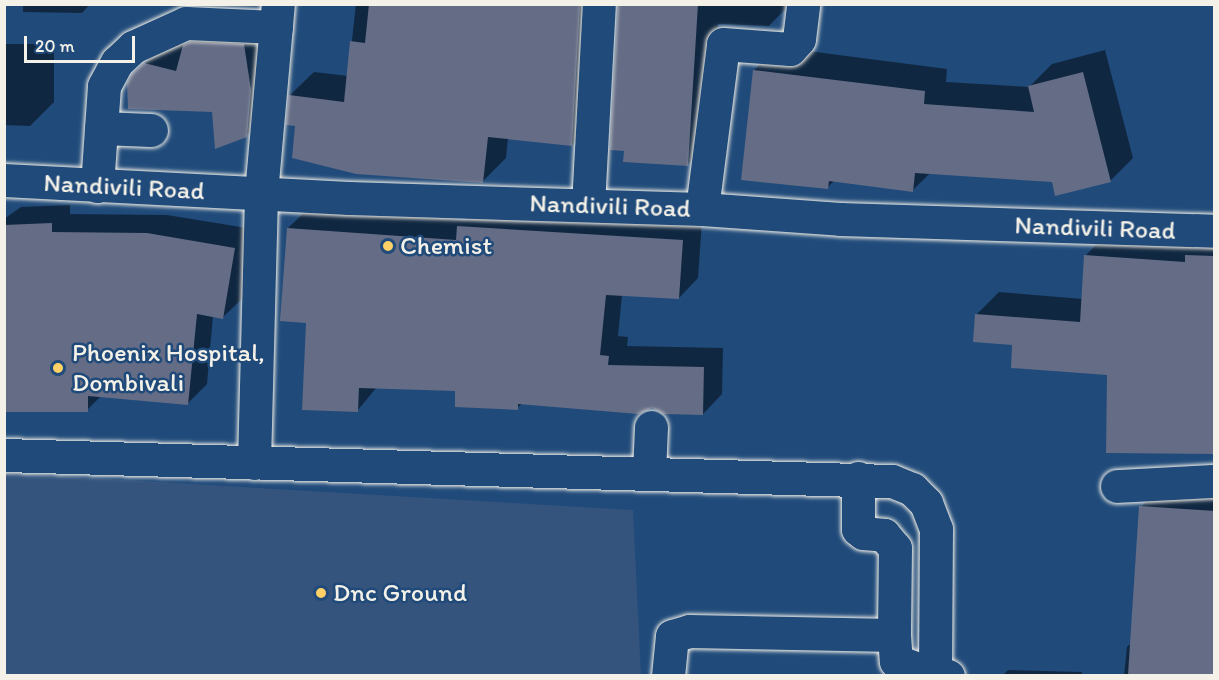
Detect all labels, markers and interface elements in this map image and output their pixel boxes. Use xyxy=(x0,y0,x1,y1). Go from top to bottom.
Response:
scale bar xyxy=(27,24,138,62)
text: 20 m xyxy=(35,35,75,57)
street label: Nandivili Road xyxy=(43,167,205,207)
street label: Nandivili Road xyxy=(529,188,691,224)
street label: Nandivili Road xyxy=(1014,210,1176,246)
place label: Chemist xyxy=(400,230,492,262)
marker: Chemist xyxy=(381,239,395,253)
place label: Phoenix Hospital, Dombivali xyxy=(72,337,265,398)
marker: Phoenix Hospital, Dombivali xyxy=(49,359,67,377)
place label: Dnc Ground xyxy=(333,577,466,609)
marker: Dnc Ground xyxy=(314,586,328,600)

